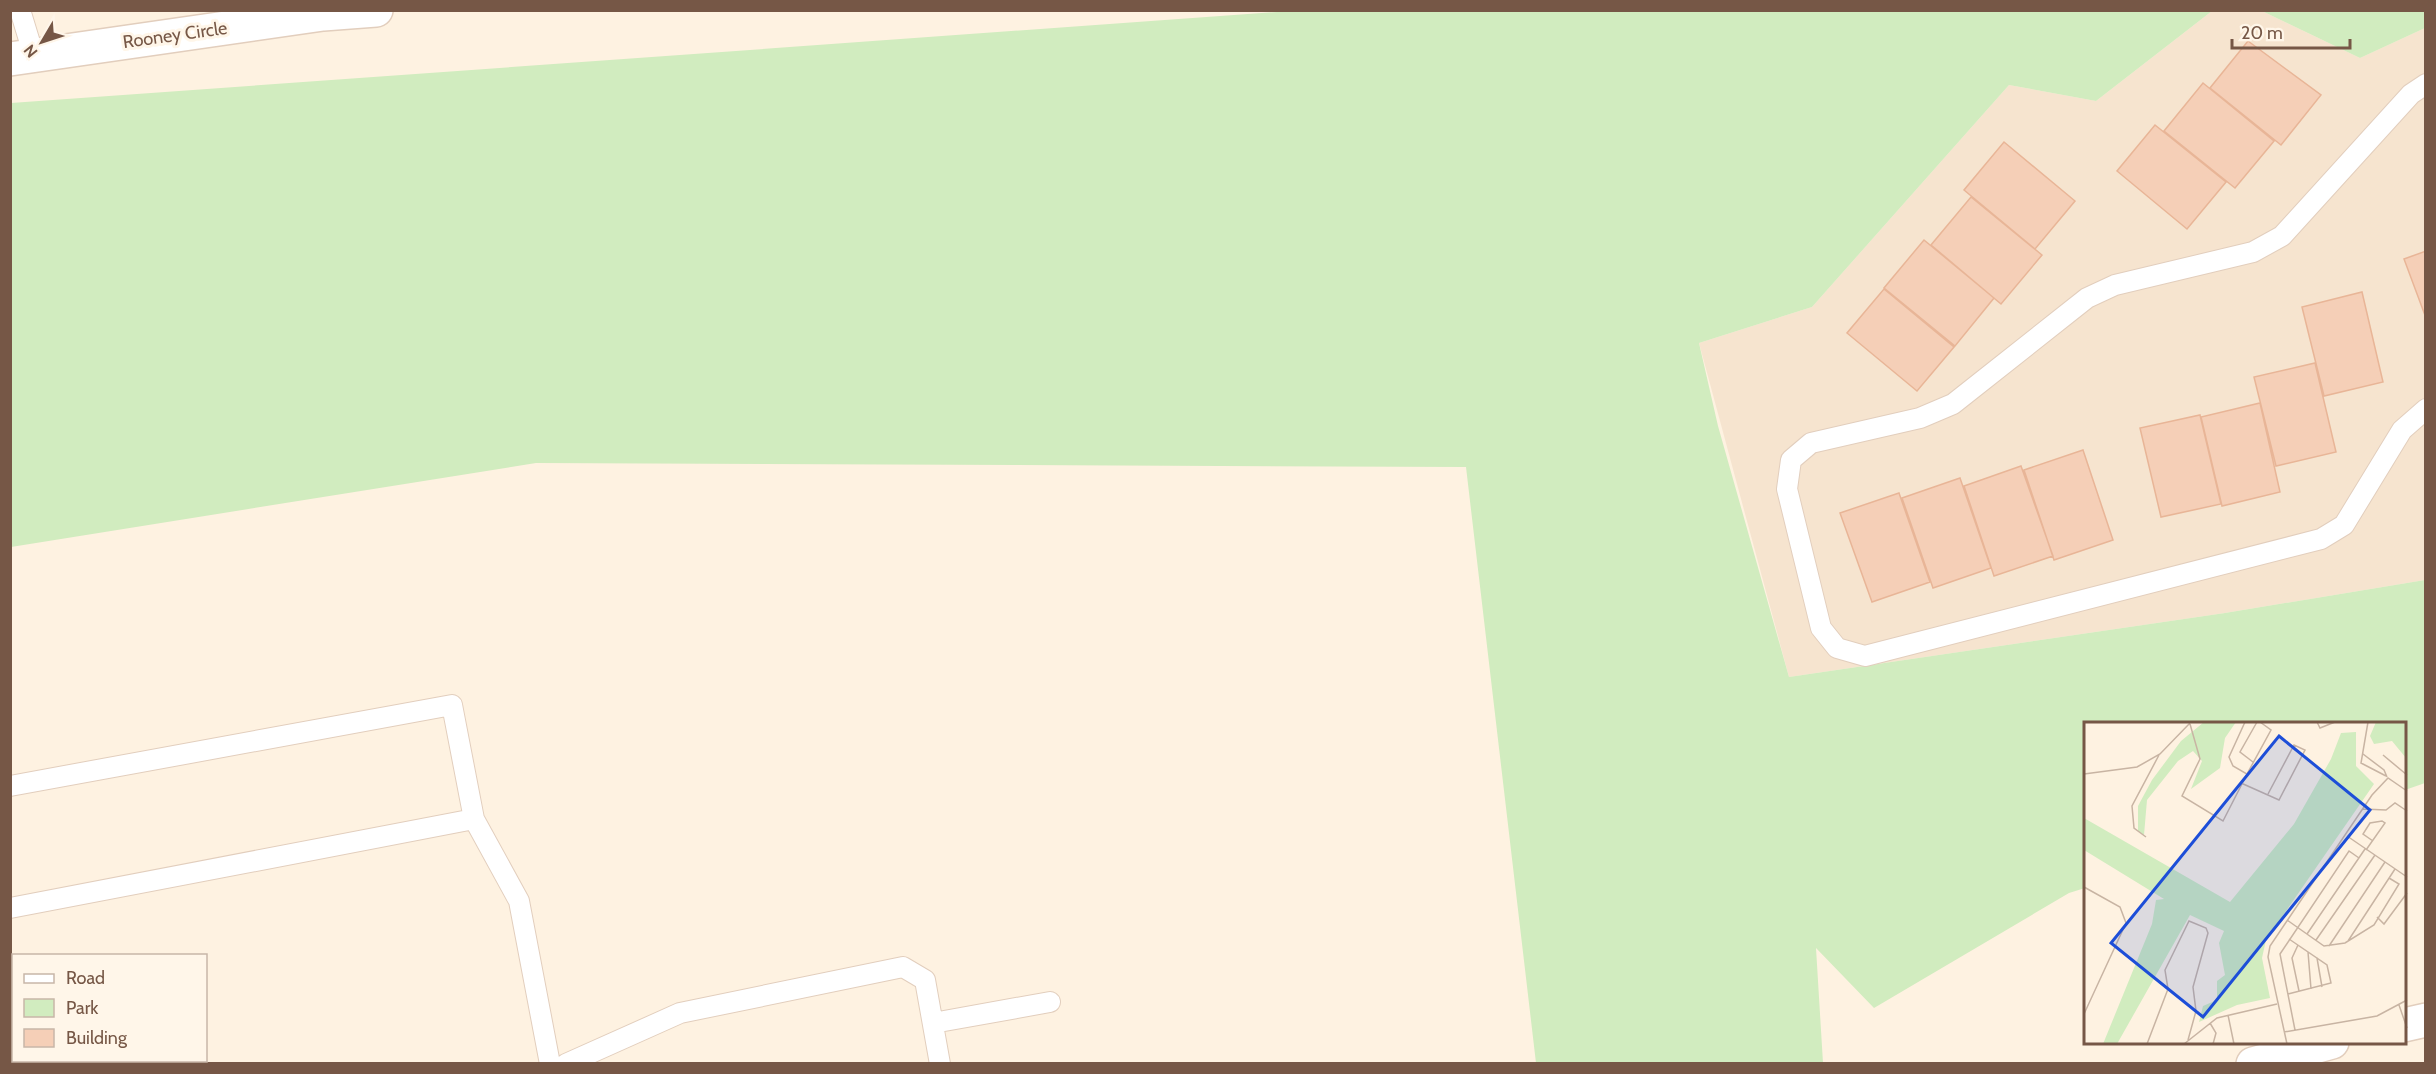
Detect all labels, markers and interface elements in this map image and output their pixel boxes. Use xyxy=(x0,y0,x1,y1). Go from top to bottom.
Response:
north arrow xyxy=(12,12,72,72)
scale bar xyxy=(2232,12,2350,50)
street label: Rooney Circle xyxy=(121,17,229,53)
text: 20 m xyxy=(2241,22,2283,44)
text: N xyxy=(20,41,42,61)
inset map xyxy=(2084,722,2406,1044)
legend xyxy=(12,954,207,1062)
text: Road xyxy=(66,967,105,989)
text: Park xyxy=(66,997,99,1019)
text: Building xyxy=(66,1027,128,1049)

